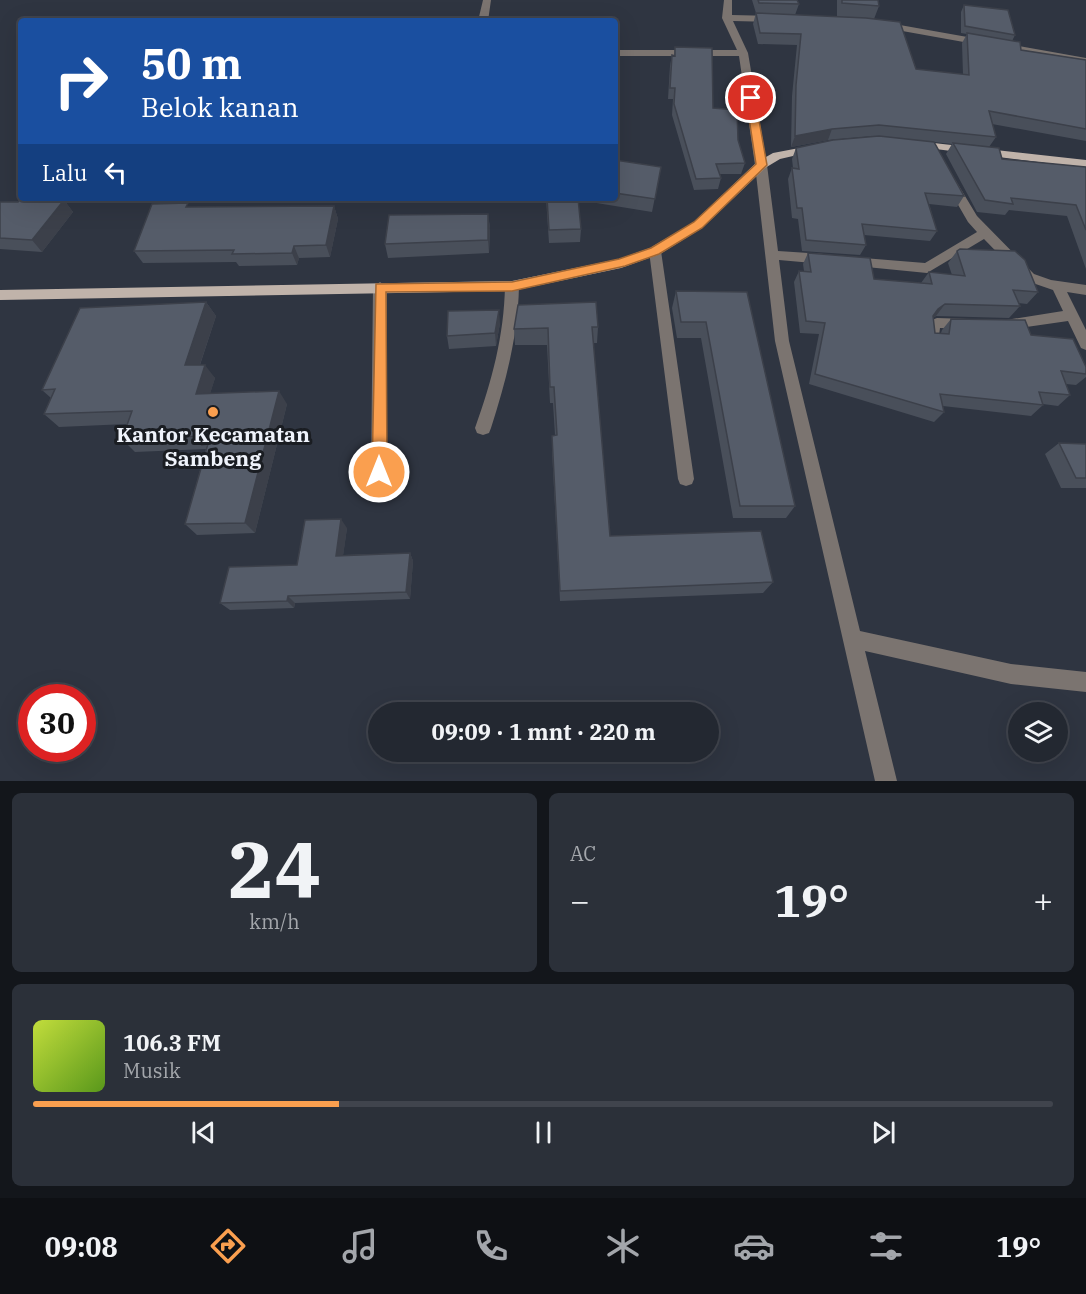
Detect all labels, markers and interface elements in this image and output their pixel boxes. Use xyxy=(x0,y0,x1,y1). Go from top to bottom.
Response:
text: 50 m xyxy=(141,36,242,91)
icon: right xyxy=(42,42,120,120)
pin xyxy=(725,72,776,123)
icon: arrive xyxy=(734,81,767,114)
text: Belok kanan xyxy=(141,89,299,124)
icon: left xyxy=(99,156,132,189)
text: Lalu xyxy=(42,158,87,187)
marker: Kantor Kecamatan Sambeng xyxy=(206,405,220,419)
place label: Kantor Kecamatan Sambeng xyxy=(116,420,310,472)
position arrow xyxy=(347,440,411,504)
speed limit sign: 30 xyxy=(18,684,96,762)
map controls xyxy=(1008,702,1068,762)
button: layers xyxy=(1008,702,1068,762)
text: 09:09 · 1 mnt · 220 m xyxy=(431,717,656,746)
text: 24 xyxy=(228,818,321,919)
text: AC xyxy=(570,840,596,867)
text: 19° xyxy=(774,871,849,929)
text: − xyxy=(570,879,590,922)
text: + xyxy=(1033,879,1053,922)
text: km/h xyxy=(249,908,300,935)
text: 106.3 FM xyxy=(123,1028,221,1057)
text: Musik xyxy=(123,1057,181,1084)
icon: previous xyxy=(187,1116,220,1149)
icon: pause xyxy=(527,1116,560,1149)
icon: next xyxy=(867,1116,900,1149)
icon: directions xyxy=(207,1225,249,1267)
icon: music xyxy=(339,1225,381,1267)
icon: phone xyxy=(470,1225,512,1267)
icon: climate xyxy=(602,1225,644,1267)
icon: car xyxy=(733,1225,775,1267)
icon: filters xyxy=(865,1225,907,1267)
text: 09:08 xyxy=(45,1229,118,1264)
text: 19° xyxy=(996,1229,1041,1264)

